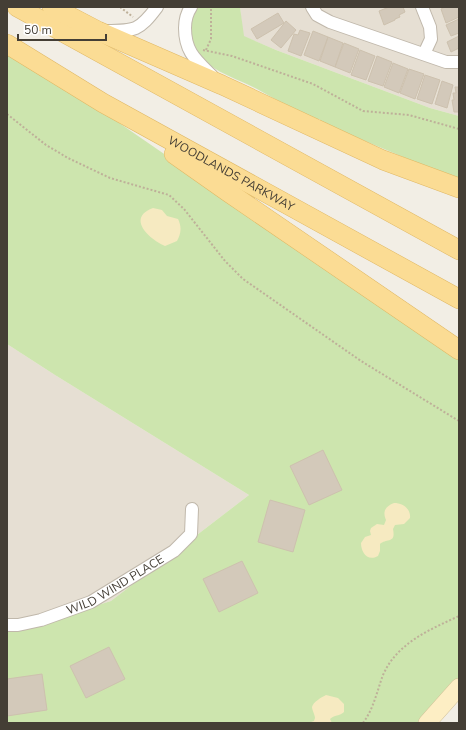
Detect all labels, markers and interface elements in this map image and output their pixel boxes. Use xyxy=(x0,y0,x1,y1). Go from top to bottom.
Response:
scale bar xyxy=(18,16,106,42)
text: 50 m xyxy=(24,22,52,38)
street label: WOODLANDS PARKWAY xyxy=(165,132,298,215)
street label: WILD WIND PLACE xyxy=(64,551,167,618)

